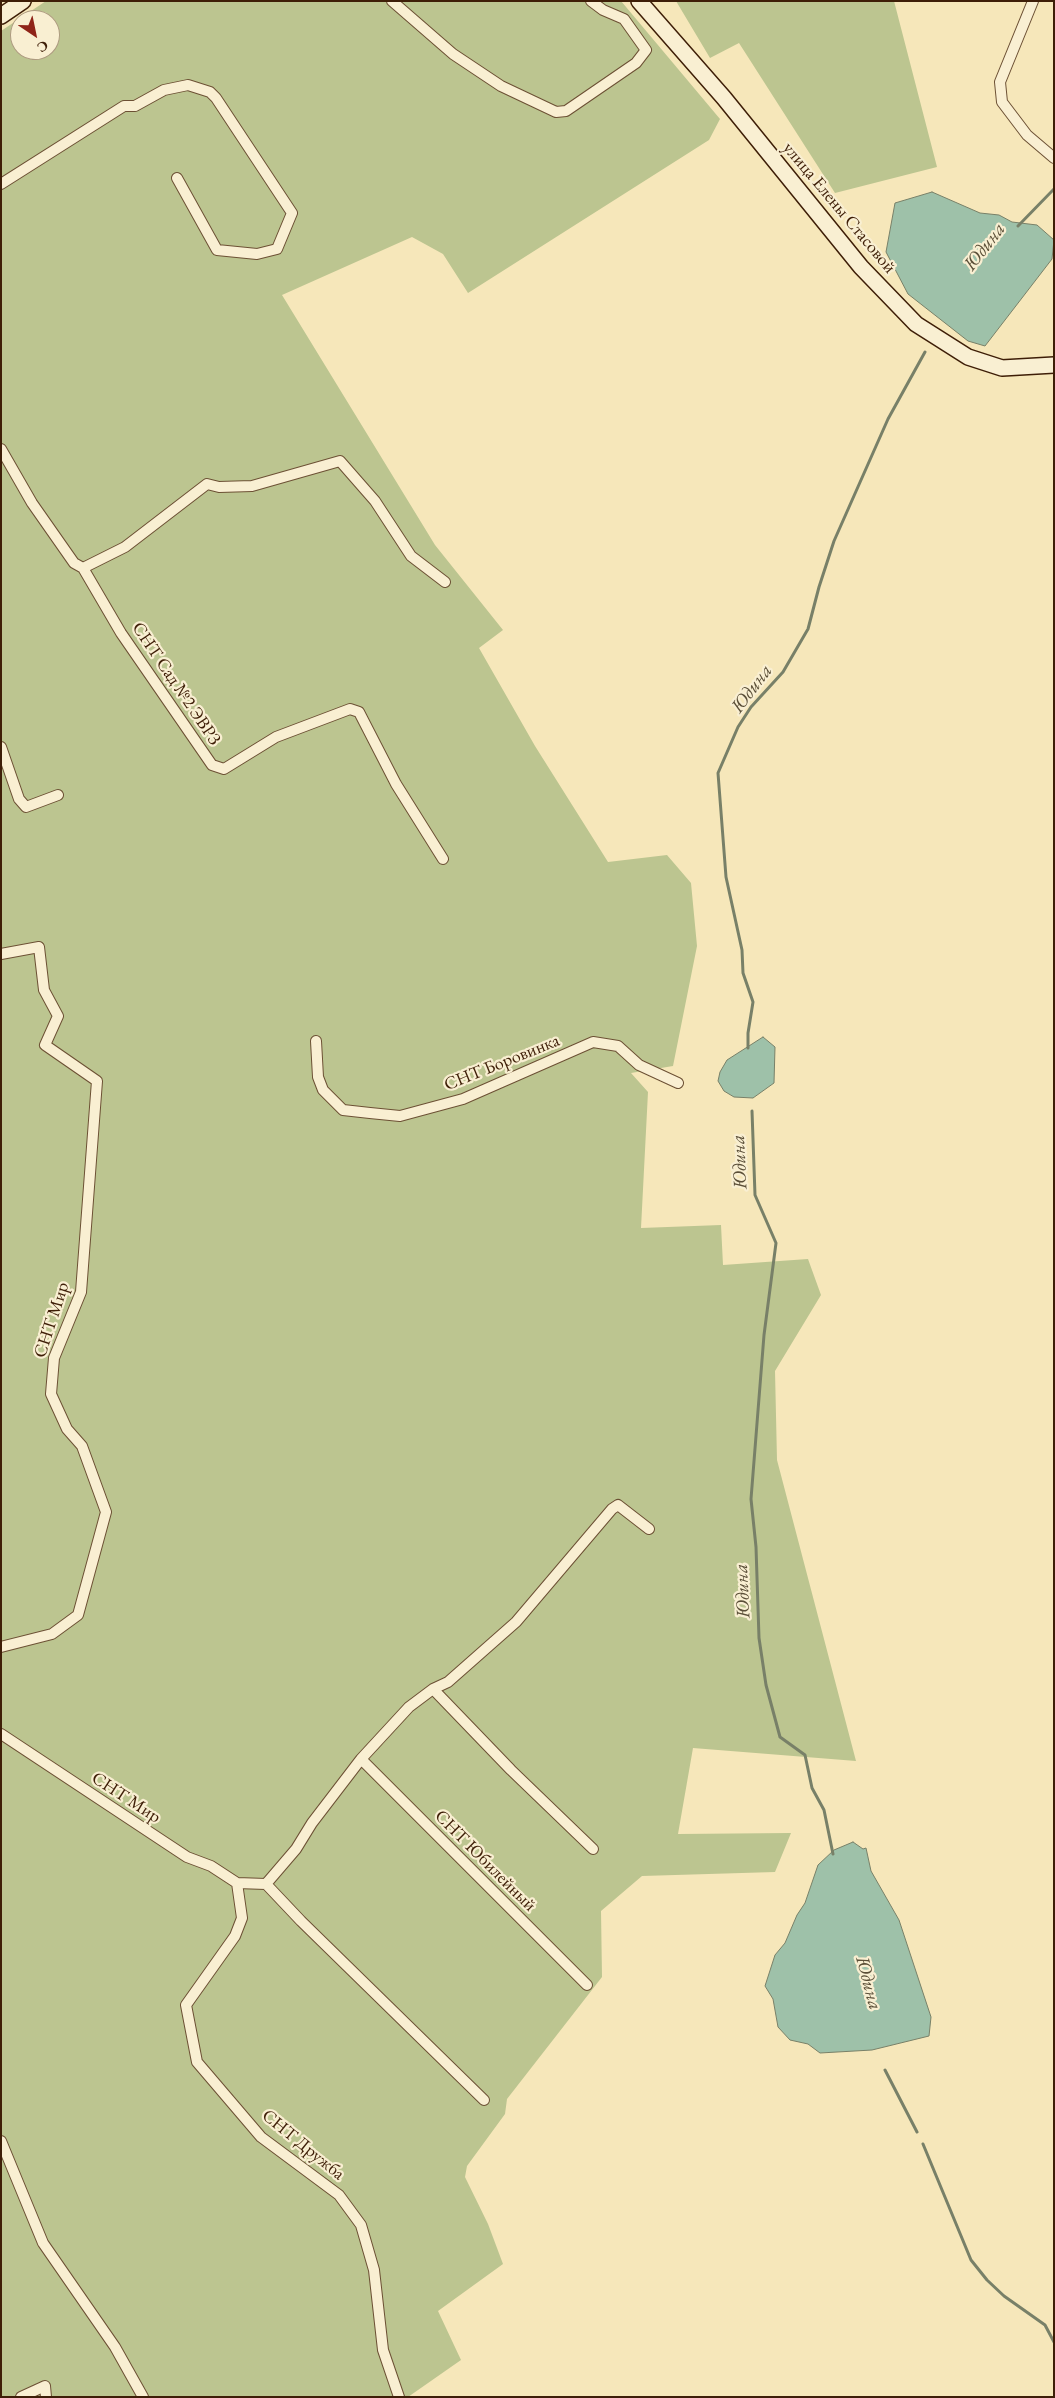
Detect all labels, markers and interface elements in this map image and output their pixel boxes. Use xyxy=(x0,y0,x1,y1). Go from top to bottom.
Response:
north arrow xyxy=(10,10,60,60)
text: С xyxy=(34,36,52,57)
street label: улица Елены Стасовой xyxy=(778,138,900,278)
water label: Юдина xyxy=(959,218,1011,276)
street label: СНТ Сад №2 ЭВРЗ xyxy=(127,618,225,750)
water label: Юдина xyxy=(726,660,778,718)
street label: СНТ Боровинка xyxy=(441,1030,563,1096)
water label: Юдина xyxy=(727,1134,753,1190)
street label: СНТ Мир xyxy=(30,1280,74,1360)
water label: Юдина xyxy=(730,1563,756,1619)
street label: СНТ Мир xyxy=(87,1768,165,1828)
street label: СНТ Юбилейный xyxy=(430,1806,540,1916)
water label: Юдина xyxy=(850,1954,886,2012)
street label: СНТ Дружба xyxy=(257,2105,349,2185)

